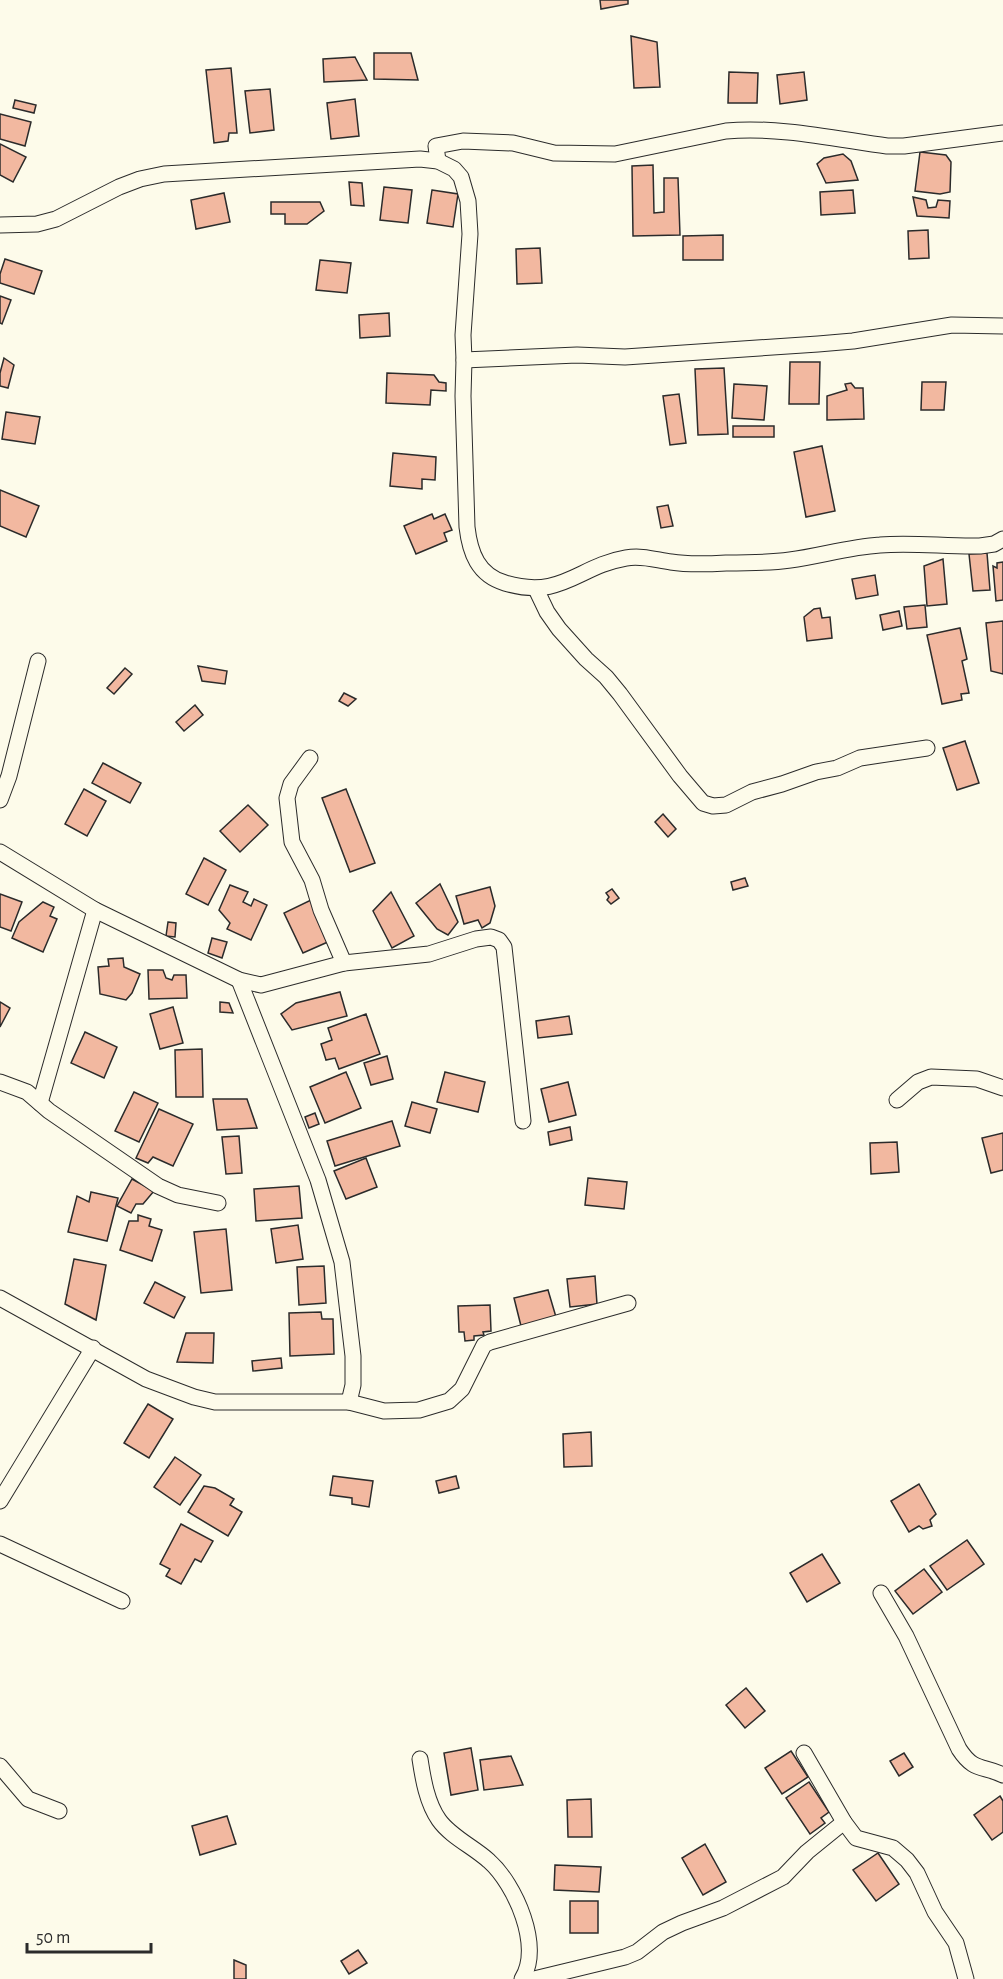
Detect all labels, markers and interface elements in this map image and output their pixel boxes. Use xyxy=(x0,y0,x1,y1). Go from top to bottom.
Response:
scale bar xyxy=(27,1916,152,1954)
text: 50 m xyxy=(36,1929,70,1947)

